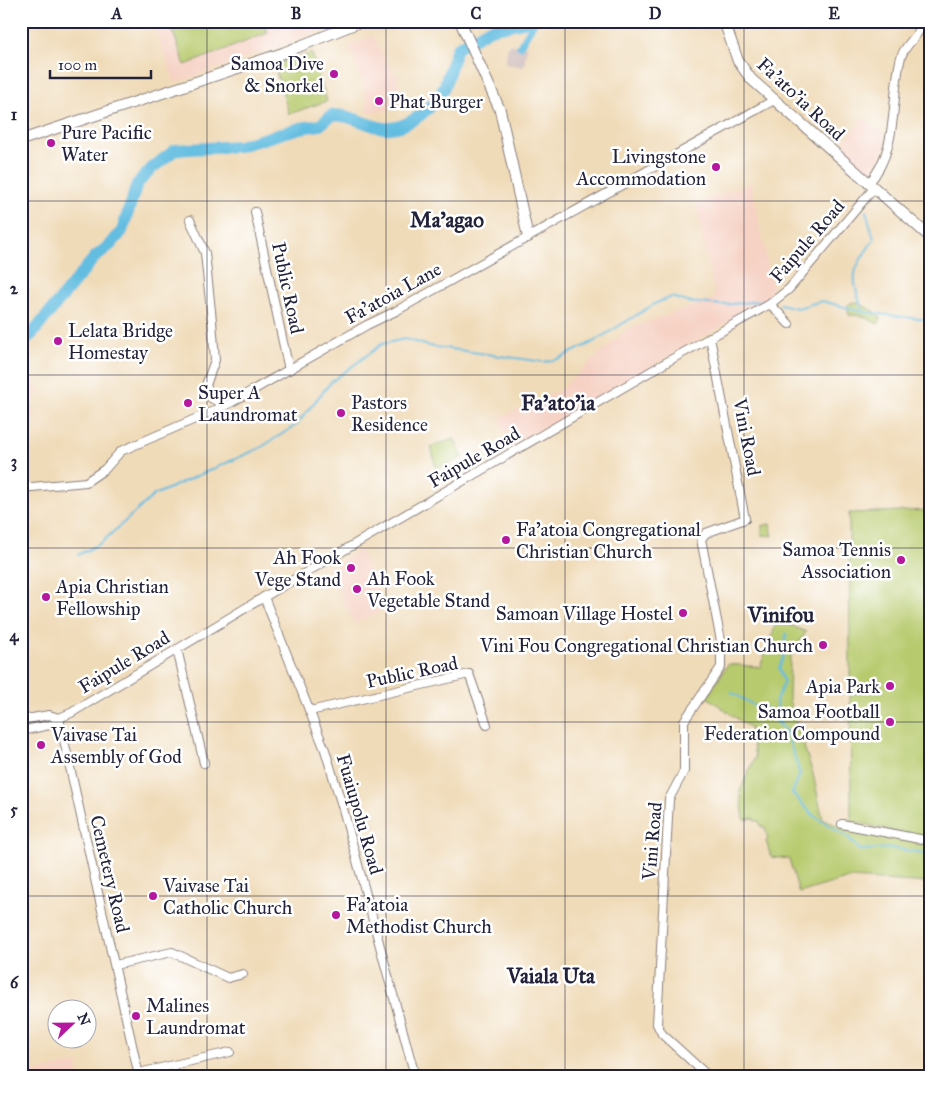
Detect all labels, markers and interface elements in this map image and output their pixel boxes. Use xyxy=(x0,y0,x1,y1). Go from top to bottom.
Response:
text: A xyxy=(111,4,123,23)
text: B xyxy=(291,4,301,23)
text: C xyxy=(471,4,482,23)
text: D xyxy=(649,4,662,23)
text: E xyxy=(828,4,840,23)
scale bar xyxy=(50,48,151,80)
place label: Samoa Dive & Snorkel xyxy=(231,52,325,97)
street label: Fa'ato'ia Road xyxy=(752,53,850,146)
text: 100 m xyxy=(58,56,98,74)
marker: Samoa Dive & Snorkel xyxy=(328,68,340,80)
place label: Phat Burger xyxy=(389,90,484,114)
marker: Phat Burger xyxy=(373,95,385,107)
text: 1 xyxy=(11,105,18,124)
place label: Pure Pacific Water xyxy=(61,121,152,166)
marker: Pure Pacific Water xyxy=(45,137,57,149)
place label: Livingstone Accommodation xyxy=(576,145,706,190)
marker: Livingstone Accommodation xyxy=(710,161,722,173)
street label: Faipule Road xyxy=(765,194,850,287)
district label: Ma'agao xyxy=(410,207,484,233)
street label: Public Road xyxy=(267,240,309,336)
street label: Fa'atoia Lane xyxy=(341,257,445,329)
text: 2 xyxy=(10,279,19,298)
place label: Lelata Bridge Homestay xyxy=(68,319,173,364)
marker: Lelata Bridge Homestay xyxy=(52,335,64,347)
place label: Super A Laundromat xyxy=(198,381,298,426)
district label: Fa'ato'ia xyxy=(521,390,596,416)
place label: Pastors Residence xyxy=(351,391,428,436)
street label: Vini Road xyxy=(728,395,766,478)
marker: Super A Laundromat xyxy=(182,397,194,409)
marker: Pastors Residence xyxy=(335,407,347,419)
street label: Faipule Road xyxy=(424,421,524,493)
text: 3 xyxy=(11,452,17,472)
place label: Fa'atoia Congregational Christian Church xyxy=(516,518,702,563)
marker: Fa'atoia Congregational Christian Church xyxy=(500,534,512,546)
place label: Samoa Tennis Association xyxy=(782,538,891,583)
place label: Ah Fook Vege Stand xyxy=(254,546,341,592)
marker: Samoa Tennis Association xyxy=(895,554,907,566)
marker: Ah Fook Vege Stand xyxy=(345,562,357,574)
place label: Ah Fook Vegetable Stand xyxy=(366,567,490,613)
place label: Apia Christian Fellowship xyxy=(55,575,169,620)
marker: Ah Fook Vegetable Stand xyxy=(351,583,363,595)
marker: Apia Christian Fellowship xyxy=(40,591,52,603)
place label: Samoan Village Hostel xyxy=(496,602,674,626)
district label: Vinifou xyxy=(747,602,815,628)
marker: Samoan Village Hostel xyxy=(677,607,689,619)
text: 4 xyxy=(10,626,20,646)
street label: Faipule Road xyxy=(74,626,174,698)
place label: Vini Fou Congregational Christian Church xyxy=(479,634,813,658)
marker: Vini Fou Congregational Christian Church xyxy=(817,639,829,651)
street label: Public Road xyxy=(364,651,460,693)
place label: Apia Park xyxy=(805,675,880,698)
marker: Apia Park xyxy=(884,680,896,692)
place label: Samoa Football Federation Compound xyxy=(704,700,881,745)
marker: Samoa Football Federation Compound xyxy=(884,716,896,728)
place label: Vaivase Tai Assembly of God xyxy=(50,723,182,768)
marker: Vaivase Tai Assembly of God xyxy=(35,739,47,751)
street label: Fuaiupolu Road xyxy=(332,751,388,877)
text: 5 xyxy=(10,800,18,819)
street label: Vini Road xyxy=(637,800,667,882)
street label: Cemetery Road xyxy=(85,813,135,935)
place label: Vaivase Tai Catholic Church xyxy=(162,874,293,919)
marker: Vaivase Tai Catholic Church xyxy=(147,890,159,902)
place label: Fa'atoia Methodist Church xyxy=(346,893,492,938)
marker: Fa'atoia Methodist Church xyxy=(330,909,342,921)
district label: Vaiala Uta xyxy=(506,963,596,989)
text: 6 xyxy=(10,973,19,992)
place label: Malines Laundromat xyxy=(146,994,246,1039)
north arrow xyxy=(48,1000,98,1050)
marker: Malines Laundromat xyxy=(130,1010,142,1022)
text: N xyxy=(73,1011,94,1028)

